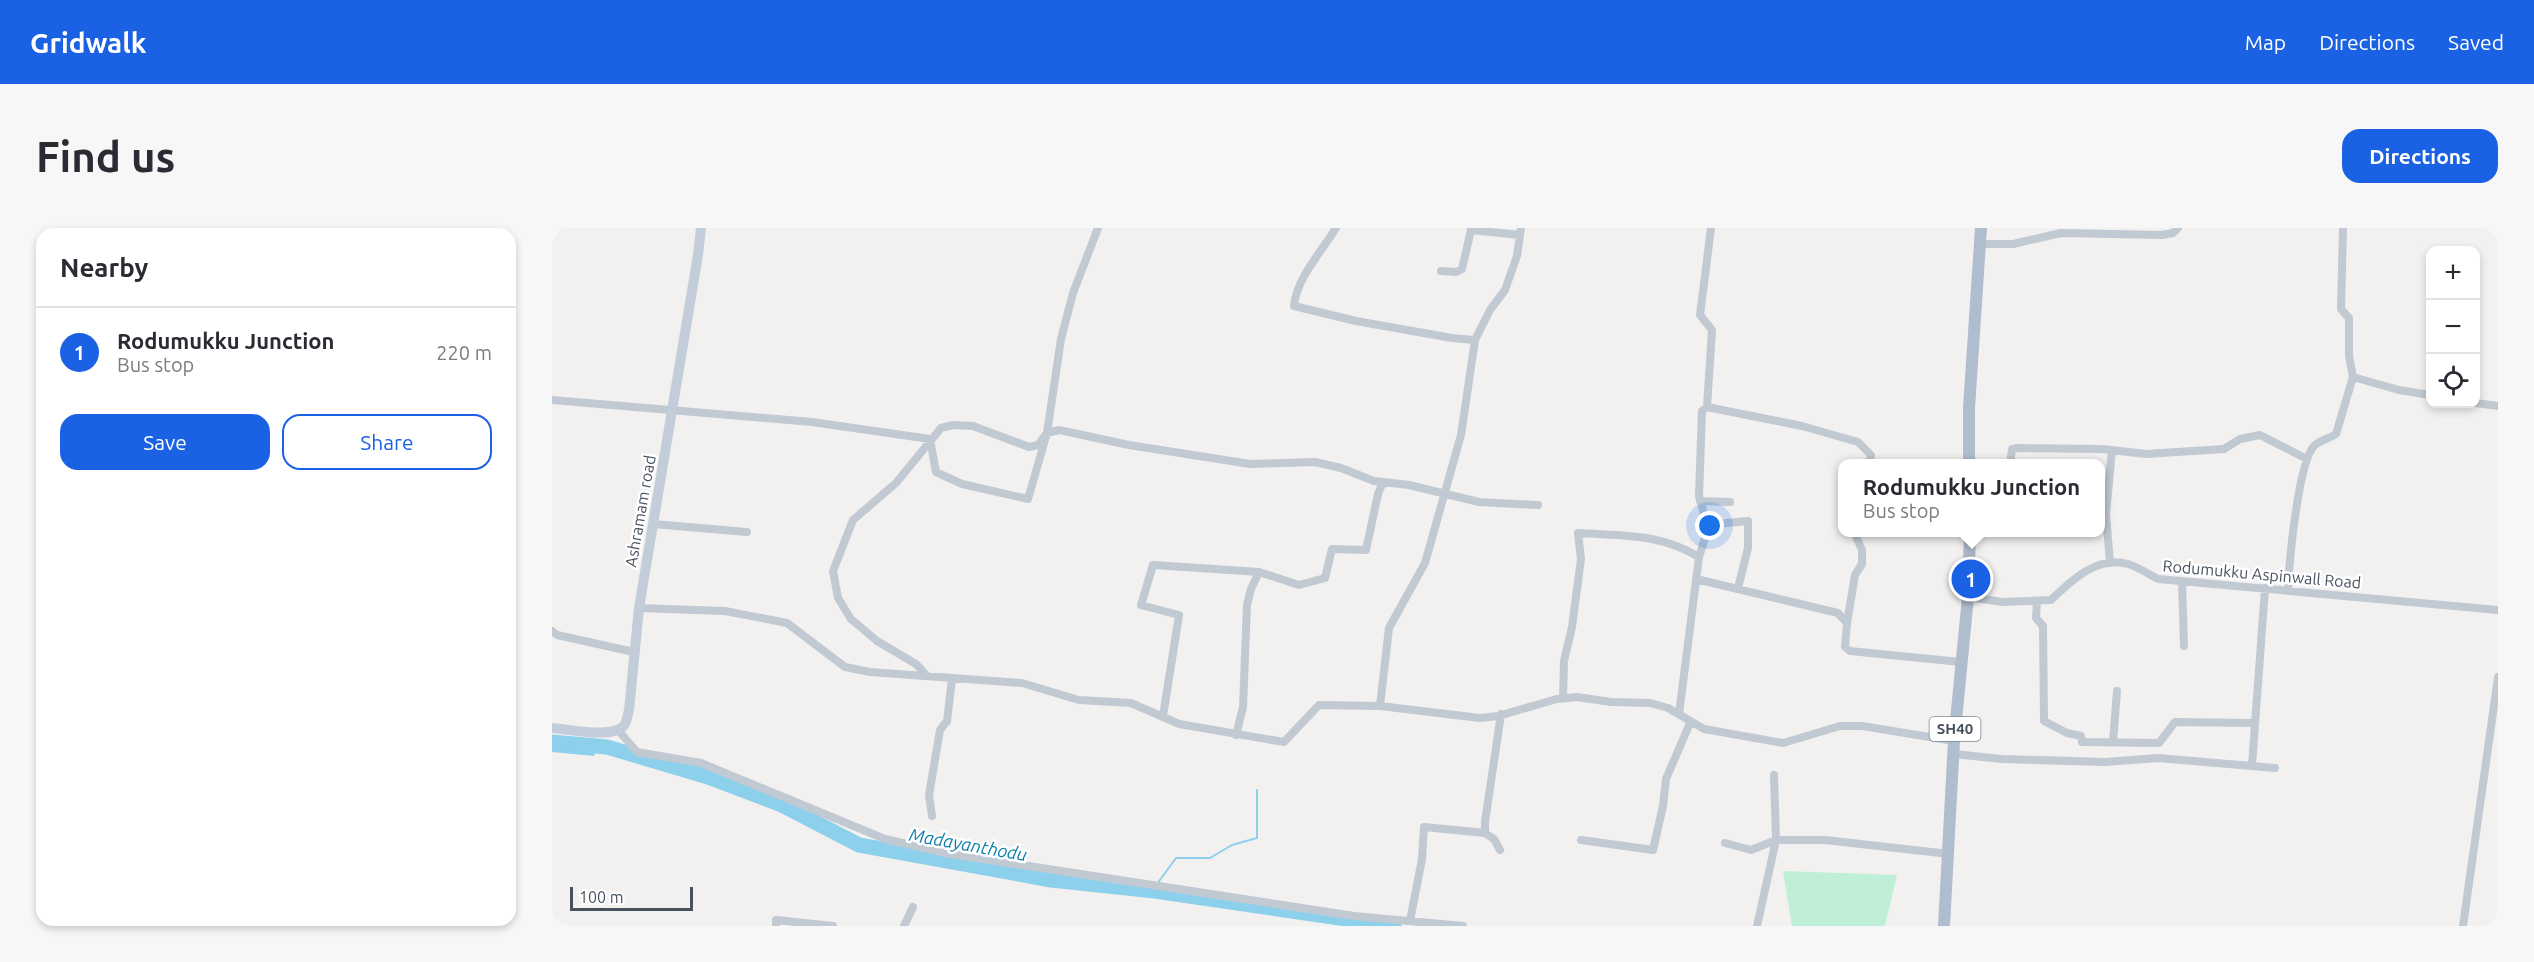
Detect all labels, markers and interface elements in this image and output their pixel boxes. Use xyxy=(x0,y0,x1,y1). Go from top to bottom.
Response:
text: Gridwalk xyxy=(30,27,147,58)
text: Map xyxy=(2245,30,2286,54)
text: Directions xyxy=(2319,30,2415,54)
text: Saved xyxy=(2448,30,2504,54)
button: Directions xyxy=(2342,129,2498,183)
text: Find us xyxy=(36,133,175,180)
map controls xyxy=(2426,246,2480,408)
button: + xyxy=(2426,246,2480,300)
text: Nearby xyxy=(60,253,148,282)
button: − xyxy=(2426,300,2480,354)
text: Rodumukku Junction xyxy=(117,328,334,353)
text: 1 xyxy=(74,341,85,364)
text: 220 m xyxy=(436,341,492,364)
text: Bus stop xyxy=(117,353,194,376)
button: locate xyxy=(2426,354,2480,408)
button: Save xyxy=(60,414,270,470)
button: Share xyxy=(282,414,492,470)
street label: Ashramam road xyxy=(621,454,659,568)
popup xyxy=(1838,459,2105,537)
text: Rodumukku Junction xyxy=(1863,474,2080,499)
text: Bus stop xyxy=(1863,499,1940,522)
your location xyxy=(1695,511,1724,540)
pin: 1 xyxy=(1952,556,1990,602)
street label: Rodumukku Aspinwall Road xyxy=(2162,556,2362,592)
road number: SH40 xyxy=(1930,717,1980,741)
water label: Madayanthodu xyxy=(908,824,1029,864)
scale bar xyxy=(570,884,693,912)
text: 100 m xyxy=(579,888,624,906)

